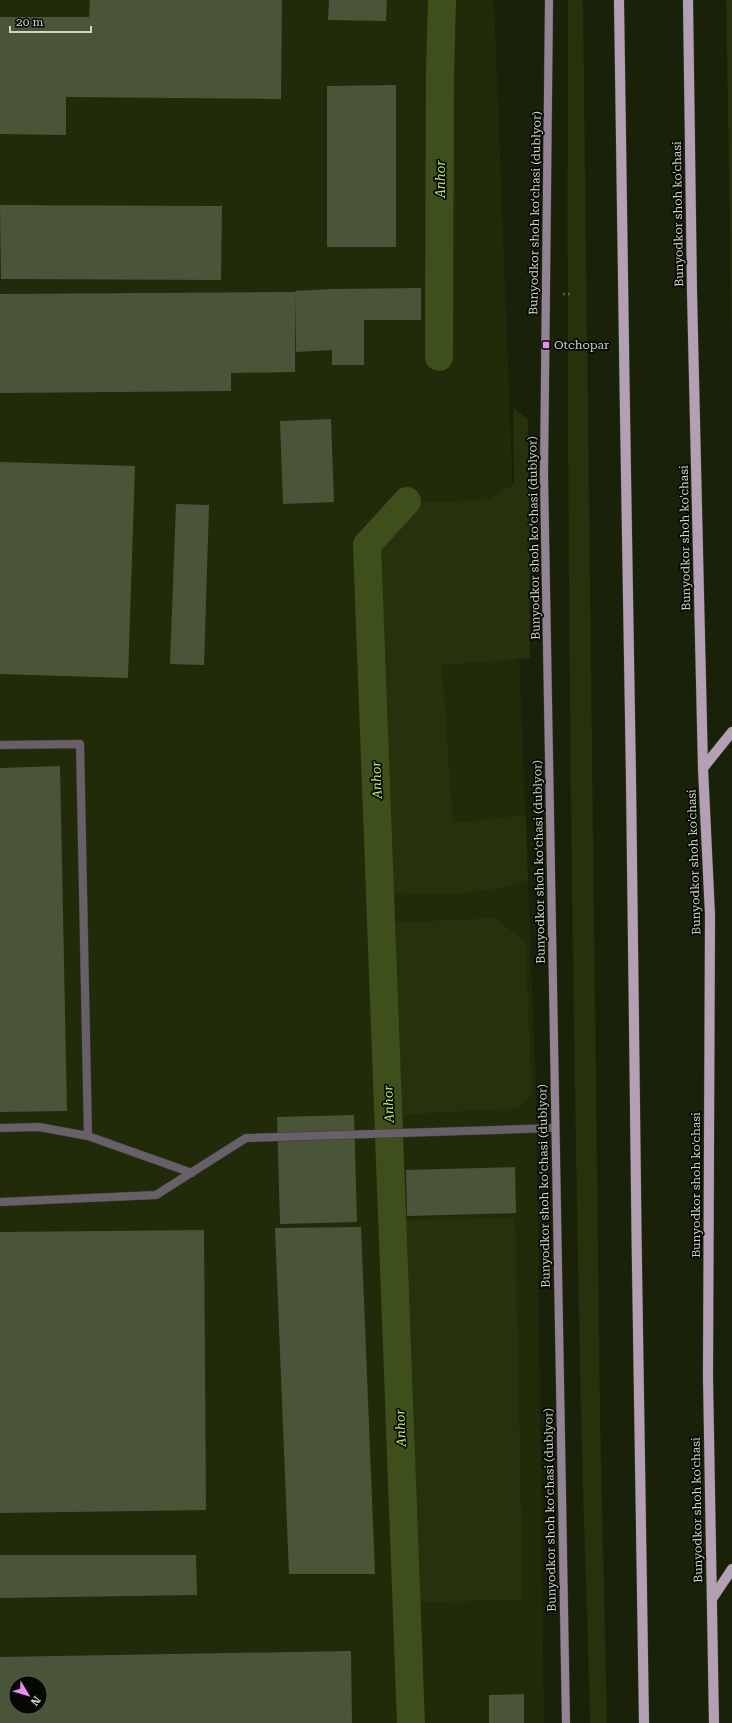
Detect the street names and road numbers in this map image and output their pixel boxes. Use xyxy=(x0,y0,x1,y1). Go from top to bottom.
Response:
street label: Bunyodkor shoh koʻchasi (dublyor) xyxy=(526,111,544,315)
street label: Bunyodkor shoh ko'chasi xyxy=(670,141,686,287)
street label: Bunyodkor shoh koʻchasi (dublyor) xyxy=(525,436,543,640)
street label: Bunyodkor shoh ko'chasi xyxy=(677,465,693,611)
street label: Bunyodkor shoh koʻchasi (dublyor) xyxy=(530,760,548,964)
street label: Bunyodkor shoh ko'chasi xyxy=(684,789,704,935)
street label: Bunyodkor shoh koʻchasi (dublyor) xyxy=(535,1084,553,1288)
street label: Bunyodkor shoh ko'chasi xyxy=(689,1112,703,1258)
street label: Bunyodkor shoh koʻchasi (dublyor) xyxy=(541,1408,559,1612)
street label: Bunyodkor shoh ko'chasi xyxy=(689,1437,705,1583)

